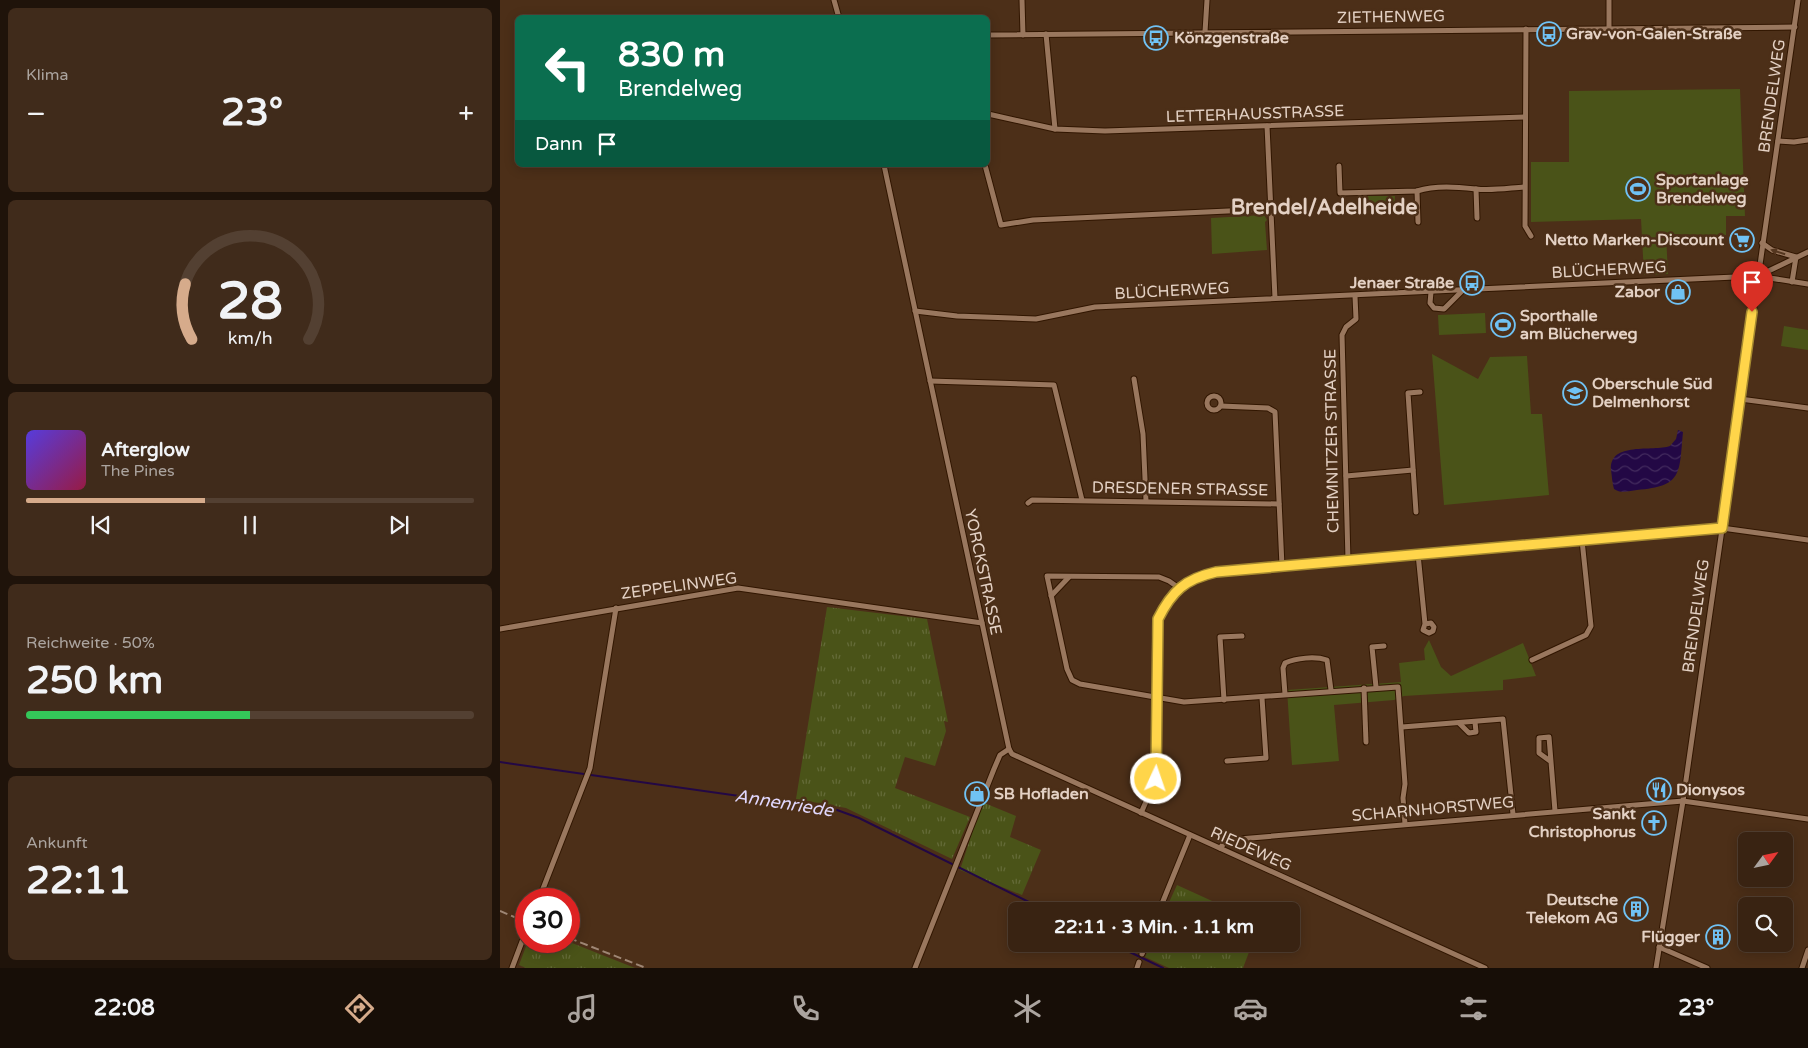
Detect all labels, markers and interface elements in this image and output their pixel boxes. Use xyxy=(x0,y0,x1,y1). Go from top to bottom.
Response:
street label: ZIETHENWEG xyxy=(1337,6,1445,28)
bus stop icon: Grav-von-Galen-Straße xyxy=(1536,21,1562,47)
place label: Grav-von-Galen-Straße xyxy=(1566,24,1742,44)
bus stop icon: Könzgenstraße xyxy=(1143,25,1169,51)
place label: Könzgenstraße xyxy=(1174,28,1289,48)
text: 830 m xyxy=(618,34,725,76)
icon: left xyxy=(535,35,600,100)
street label: BRENDELWEG xyxy=(1754,38,1790,154)
text: Klima xyxy=(26,65,68,85)
text: Brendelweg xyxy=(618,76,742,102)
text: 23° xyxy=(221,90,283,136)
text: − xyxy=(26,97,46,131)
text: + xyxy=(458,97,474,131)
street label: LETTERHAUSSTRASSE xyxy=(1165,101,1345,127)
icon: arrive xyxy=(593,130,621,158)
text: Dann xyxy=(535,133,583,155)
place label: Sportanlage Brendelweg xyxy=(1656,170,1749,208)
sports icon: Sportanlage Brendelweg xyxy=(1625,176,1651,202)
district label: Brendel/Adelheide xyxy=(1231,195,1417,220)
supermarket icon: Netto Marken-Discount xyxy=(1729,227,1755,253)
place label: Netto Marken-Discount xyxy=(1545,230,1725,250)
one-way arrow xyxy=(1771,247,1786,255)
street label: BLÜCHERWEG xyxy=(1551,257,1667,283)
pin xyxy=(1731,261,1773,312)
icon: arrive xyxy=(1738,268,1766,296)
text: 28 xyxy=(217,270,283,333)
bus stop icon: Jenaer Straße xyxy=(1459,270,1485,296)
place label: Jenaer Straße xyxy=(1349,273,1454,293)
street label: BLÜCHERWEG xyxy=(1114,278,1230,304)
shop icon: Zabor xyxy=(1665,279,1691,305)
place label: Zabor xyxy=(1615,282,1661,302)
place label: Sporthalle am Blücherweg xyxy=(1520,306,1638,344)
sports icon: Sporthalle am Blücherweg xyxy=(1490,312,1516,338)
text: km/h xyxy=(228,328,272,349)
street label: CHEMNITZER STRASSE xyxy=(1320,349,1344,533)
place label: Oberschule Süd Delmenhorst xyxy=(1592,374,1713,412)
school or university icon: Oberschule Süd Delmenhorst xyxy=(1562,380,1588,406)
text: Afterglow xyxy=(101,439,190,461)
text: The Pines xyxy=(101,461,175,481)
street label: DRESDENER STRASSE xyxy=(1092,477,1268,501)
street label: YORCKSTRASSE xyxy=(960,507,1006,637)
icon: previous xyxy=(87,511,115,539)
icon: pause xyxy=(236,511,264,539)
icon: next xyxy=(385,511,413,539)
street label: BRENDELWEG xyxy=(1678,558,1714,674)
street label: ZEPPELINWEG xyxy=(620,568,738,604)
text: Reichweite · 50% xyxy=(26,633,155,653)
text: 250 km xyxy=(26,658,163,704)
position arrow xyxy=(1129,752,1181,804)
restaurant icon: Dionysos xyxy=(1646,777,1672,803)
place label: Dionysos xyxy=(1676,780,1745,800)
shop icon: SB Hofladen xyxy=(964,781,990,807)
water label: Annenriede xyxy=(733,784,836,822)
place label: SB Hofladen xyxy=(994,784,1089,804)
street label: SCHARNHORSTWEG xyxy=(1351,792,1515,826)
place label: Sankt Christophorus xyxy=(1529,804,1637,842)
church icon: Sankt Christophorus xyxy=(1641,810,1667,836)
street label: RIEDEWEG xyxy=(1207,822,1295,876)
north arrow xyxy=(1738,832,1792,888)
map controls xyxy=(1738,832,1793,952)
text: Ankunft xyxy=(26,833,88,853)
text: 22:11 xyxy=(26,858,131,904)
speed limit sign: 30 xyxy=(515,888,580,953)
place label: Deutsche Telekom AG xyxy=(1525,890,1618,928)
building icon: Deutsche Telekom AG xyxy=(1623,896,1649,922)
button: search xyxy=(1738,897,1793,952)
text: 22:11 · 3 Min. · 1.1 km xyxy=(1054,916,1254,938)
building icon: Flügger xyxy=(1705,924,1731,950)
place label: Flügger xyxy=(1641,927,1701,947)
icon: directions xyxy=(342,991,377,1026)
icon: music xyxy=(565,991,600,1026)
icon: phone xyxy=(788,991,823,1026)
icon: climate xyxy=(1010,991,1045,1026)
icon: car xyxy=(1233,991,1268,1026)
icon: filters xyxy=(1456,991,1491,1026)
text: 22:08 xyxy=(94,995,155,1021)
text: 23° xyxy=(1678,995,1714,1021)

